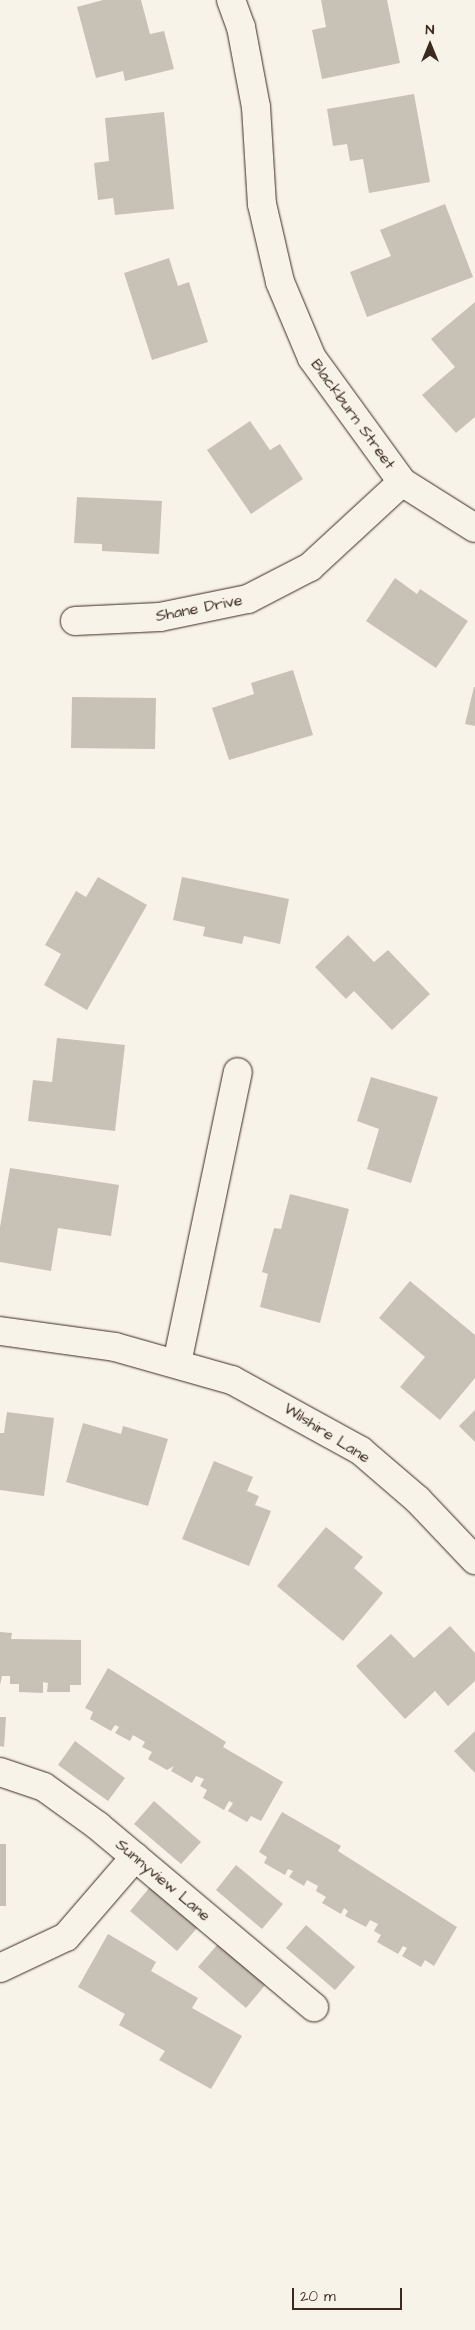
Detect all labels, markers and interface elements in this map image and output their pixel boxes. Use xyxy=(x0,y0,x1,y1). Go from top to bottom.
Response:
north arrow xyxy=(405,20,455,70)
text: N xyxy=(426,20,434,40)
street label: Blackburn Street xyxy=(307,355,399,473)
street label: Shane Drive xyxy=(154,590,244,626)
street label: Wilshire Lane xyxy=(280,1399,374,1467)
street label: Sunnyview Lane xyxy=(112,1835,214,1925)
scale bar xyxy=(295,2278,405,2310)
text: 20 m xyxy=(300,2286,336,2307)

